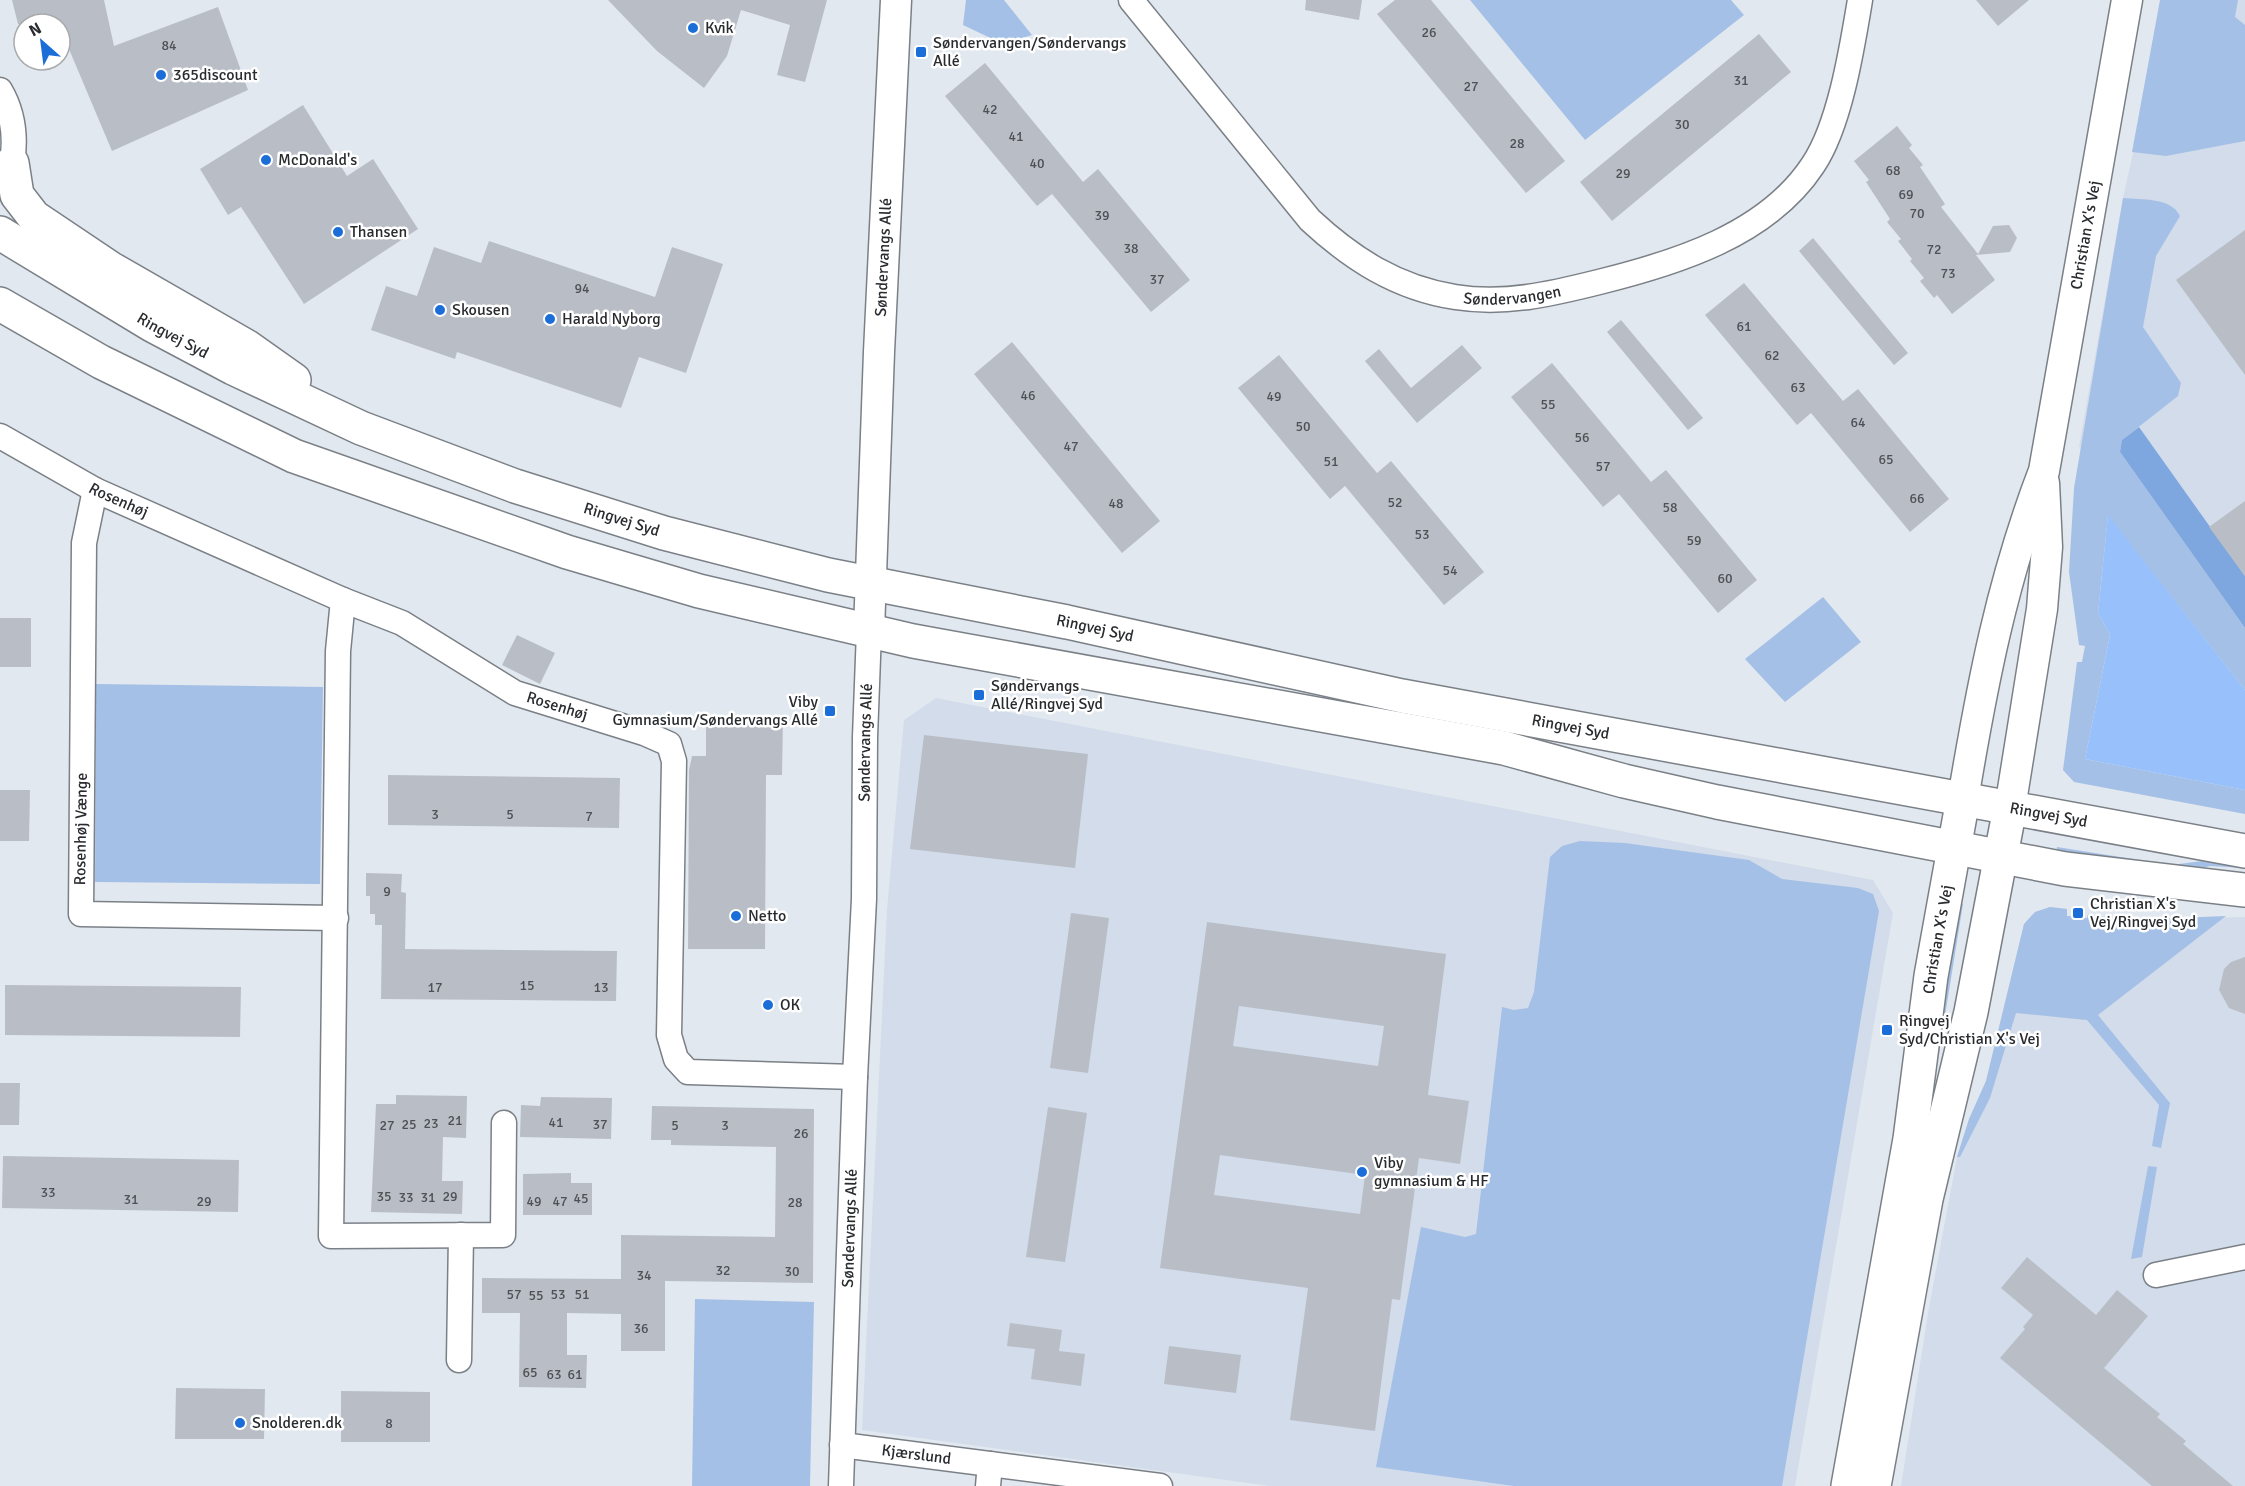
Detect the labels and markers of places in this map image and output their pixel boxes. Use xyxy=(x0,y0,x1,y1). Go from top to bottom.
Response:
place label: Kvik xyxy=(705,18,734,38)
marker: Kvik xyxy=(686,21,700,35)
place label: Søndervangen/Søndervangs Allé xyxy=(933,33,1126,71)
marker: Søndervangen/Søndervangs Allé xyxy=(914,45,928,59)
place label: 365discount xyxy=(173,65,258,85)
marker: 365discount xyxy=(154,68,168,82)
place label: McDonald's xyxy=(278,150,357,170)
marker: McDonald's xyxy=(259,153,273,167)
place label: Thansen xyxy=(350,222,407,242)
marker: Thansen xyxy=(331,225,345,239)
place label: Skousen xyxy=(452,300,509,320)
marker: Skousen xyxy=(433,303,447,317)
place label: Harald Nyborg xyxy=(562,309,661,329)
marker: Harald Nyborg xyxy=(543,312,557,326)
place label: Søndervangs Allé/Ringvej Syd xyxy=(991,676,1103,714)
marker: Søndervangs Allé/Ringvej Syd xyxy=(972,688,986,702)
place label: Viby Gymnasium/Søndervangs Allé xyxy=(613,692,819,730)
marker: Viby Gymnasium/Søndervangs Allé xyxy=(823,704,837,718)
place label: Christian X's Vej/Ringvej Syd xyxy=(2090,894,2196,932)
place label: Netto xyxy=(748,906,786,926)
marker: Christian X's Vej/Ringvej Syd xyxy=(2071,906,2085,920)
marker: Netto xyxy=(729,909,743,923)
place label: OK xyxy=(780,995,801,1015)
marker: OK xyxy=(761,998,775,1012)
place label: Ringvej Syd/Christian X's Vej xyxy=(1899,1011,2040,1049)
marker: Ringvej Syd/Christian X's Vej xyxy=(1880,1023,1894,1037)
place label: Viby gymnasium & HF xyxy=(1374,1153,1489,1191)
marker: Viby gymnasium & HF xyxy=(1355,1165,1369,1179)
place label: Snolderen.dk xyxy=(252,1413,342,1433)
marker: Snolderen.dk xyxy=(233,1416,247,1430)

